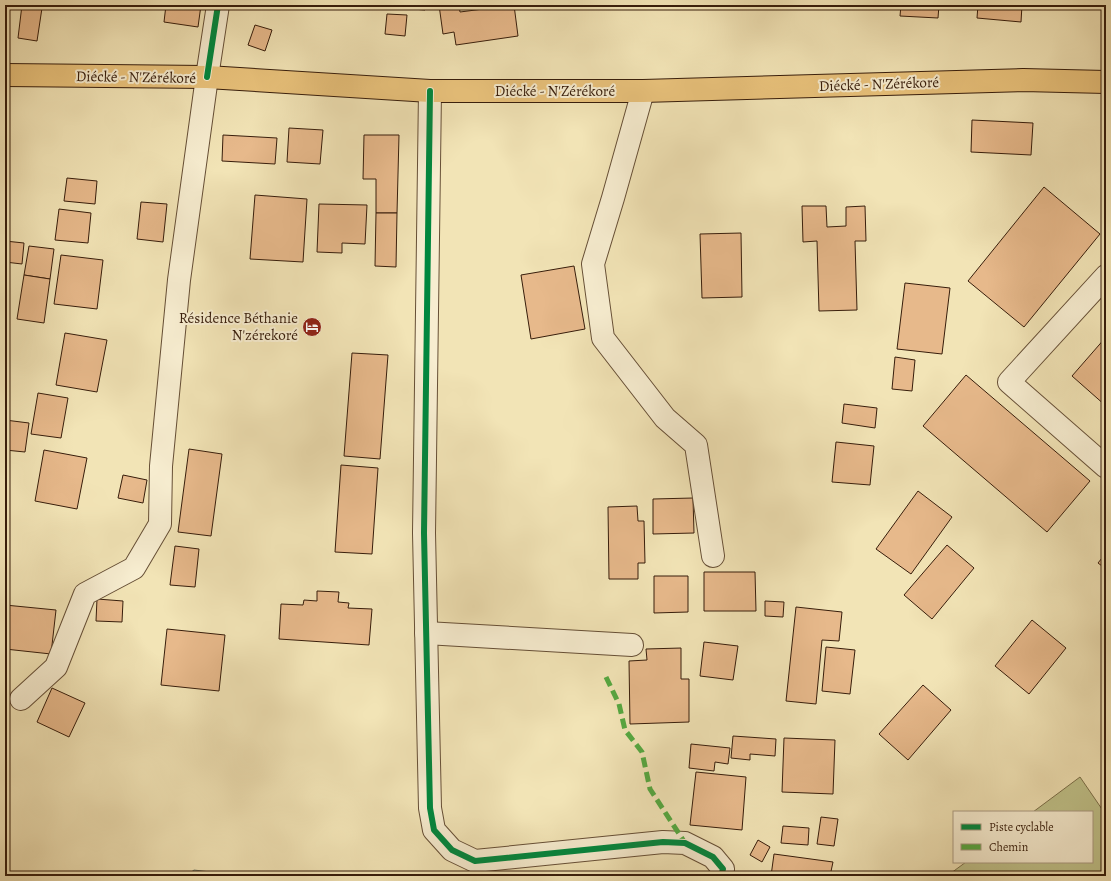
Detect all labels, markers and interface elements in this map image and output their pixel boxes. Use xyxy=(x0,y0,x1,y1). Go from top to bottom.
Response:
street label: Diécké - N'Zérékoré xyxy=(76,66,197,88)
street label: Diécké - N'Zérékoré xyxy=(818,72,940,96)
street label: Diécké - N'Zérékoré xyxy=(495,81,615,101)
place label: Résidence Béthanie N'zérekoré xyxy=(179,308,298,345)
hotel icon: Résidence Béthanie N'zérekoré xyxy=(301,316,323,338)
legend xyxy=(953,811,1093,863)
text: Piste cyclable xyxy=(989,819,1054,835)
text: Chemin xyxy=(989,839,1029,855)

